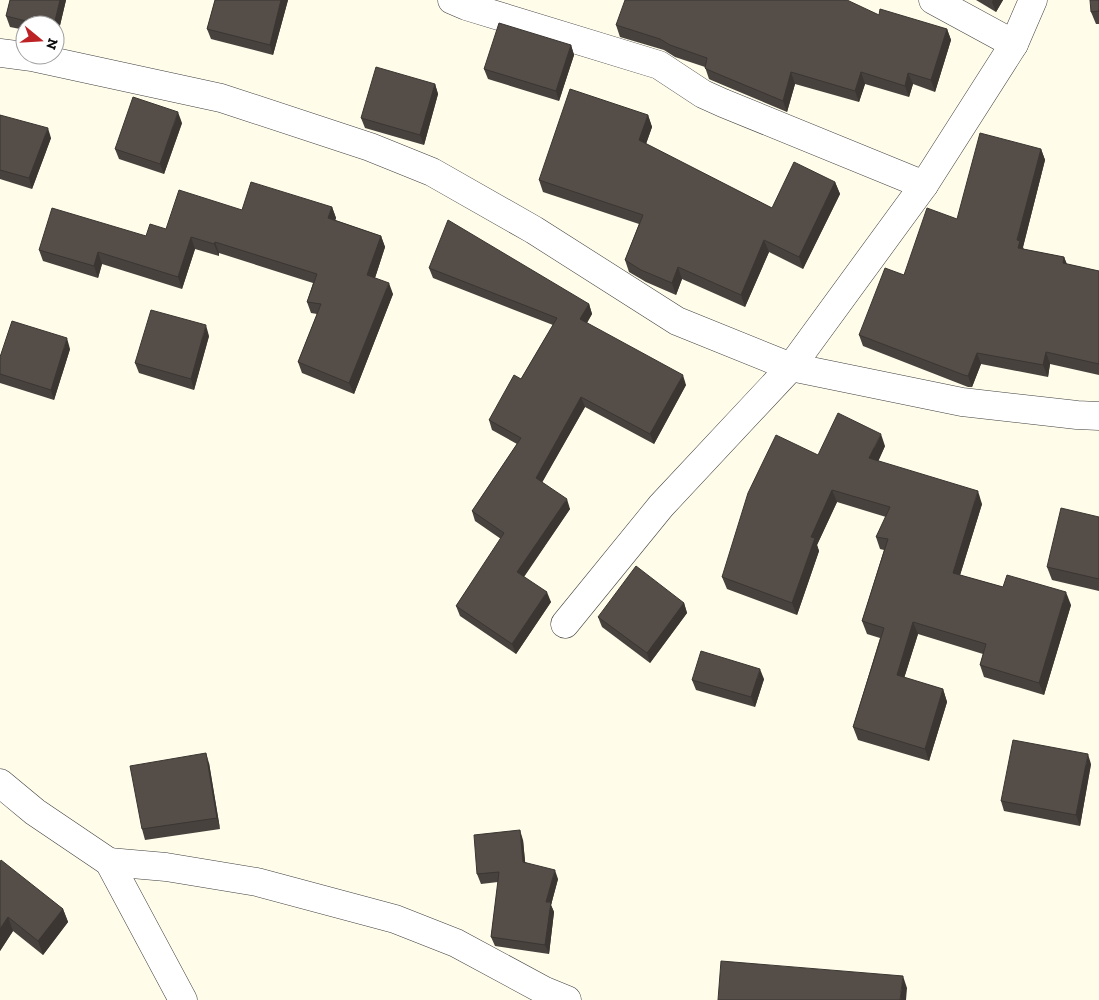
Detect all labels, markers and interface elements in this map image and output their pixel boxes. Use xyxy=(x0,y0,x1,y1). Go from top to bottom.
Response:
north arrow xyxy=(15,15,65,65)
text: N xyxy=(42,36,62,52)

